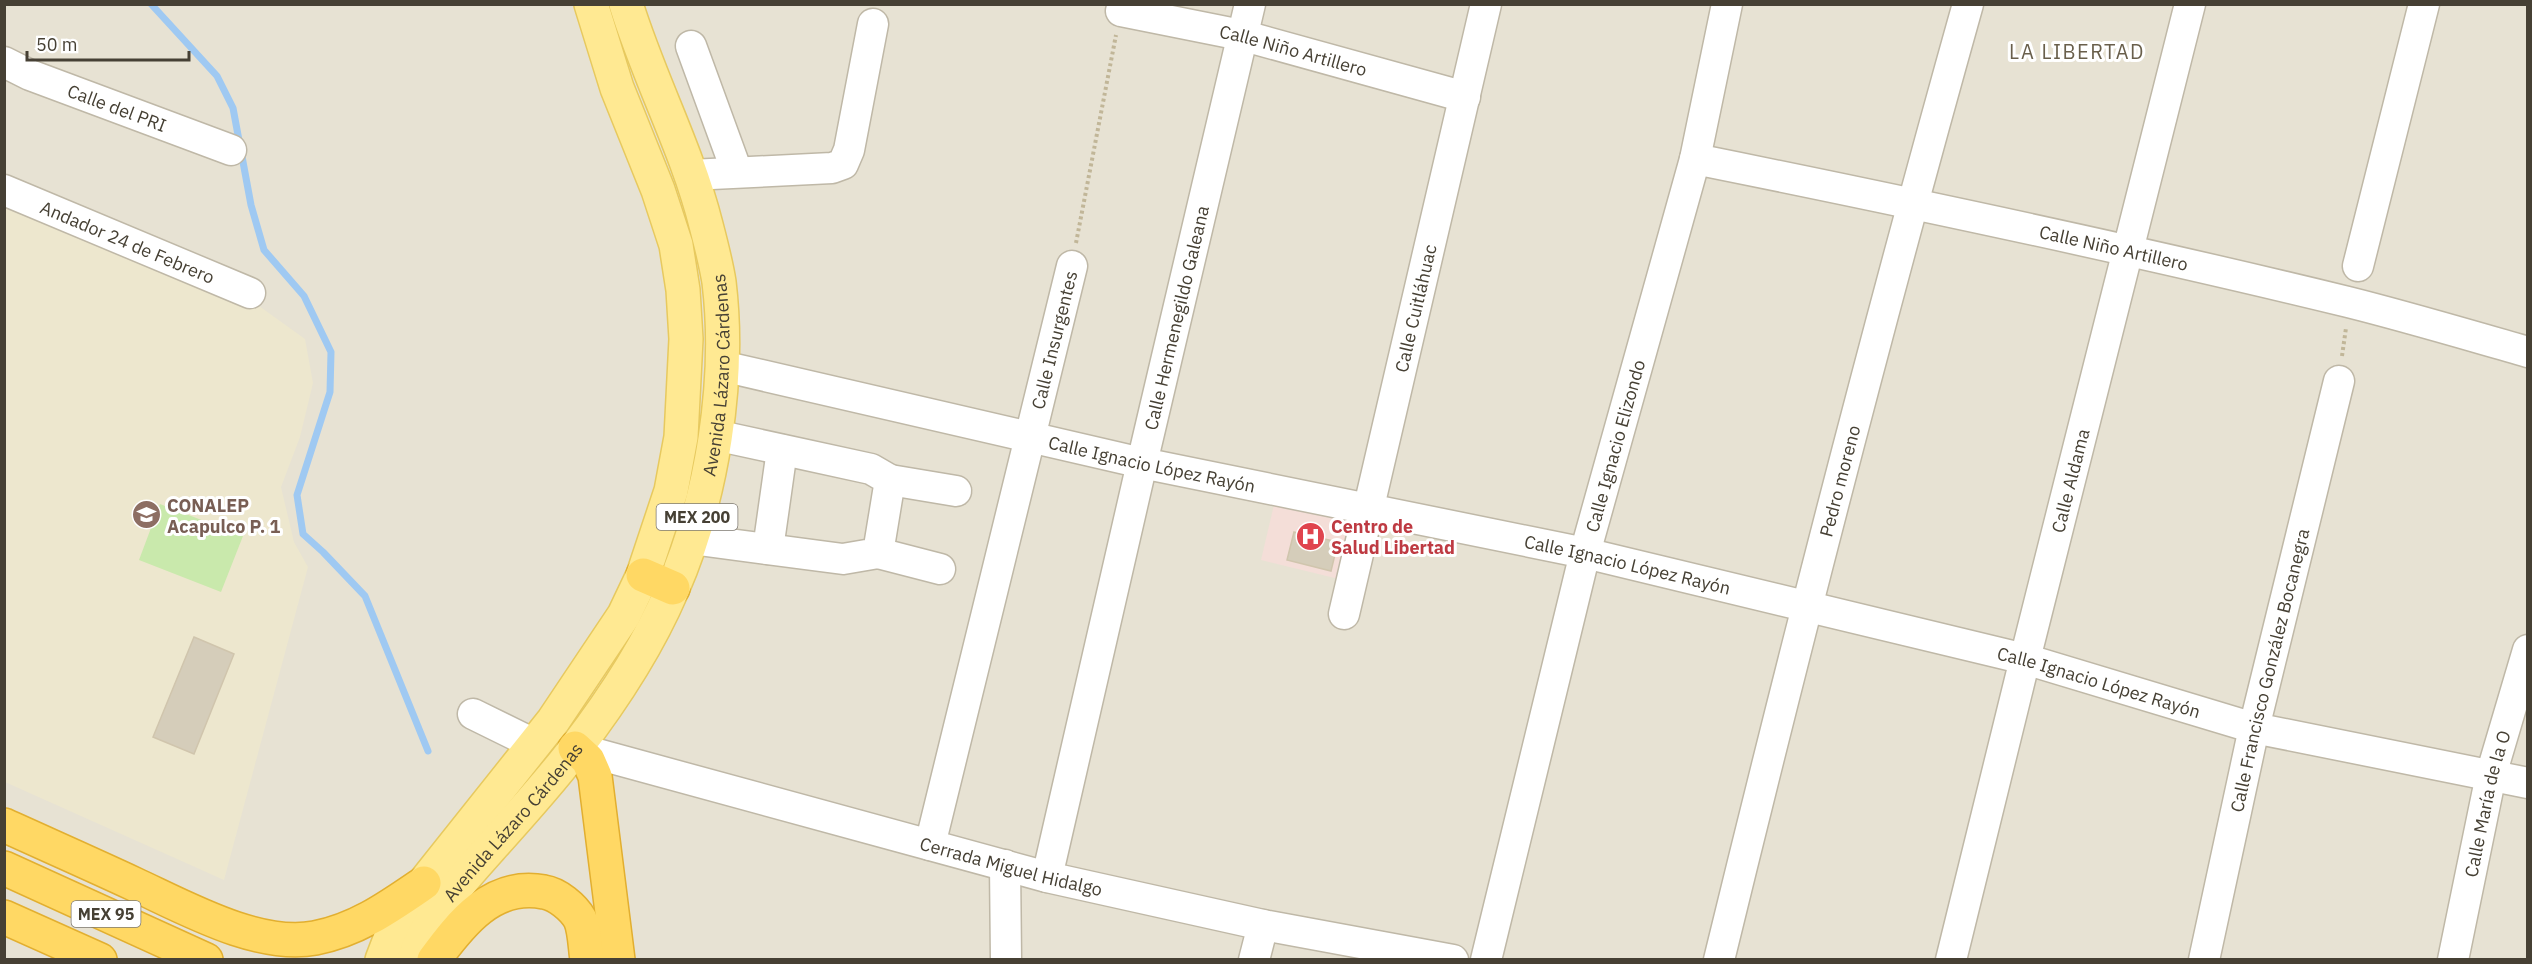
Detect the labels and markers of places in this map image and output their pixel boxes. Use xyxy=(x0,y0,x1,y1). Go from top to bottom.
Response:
place label: CONALEP Acapulco P. 1 xyxy=(167,494,280,538)
school or university icon: CONALEP Acapulco P. 1 xyxy=(130,499,162,531)
place label: Centro de Salud Libertad xyxy=(1331,515,1455,559)
hospital icon: Centro de Salud Libertad xyxy=(1294,520,1326,552)

